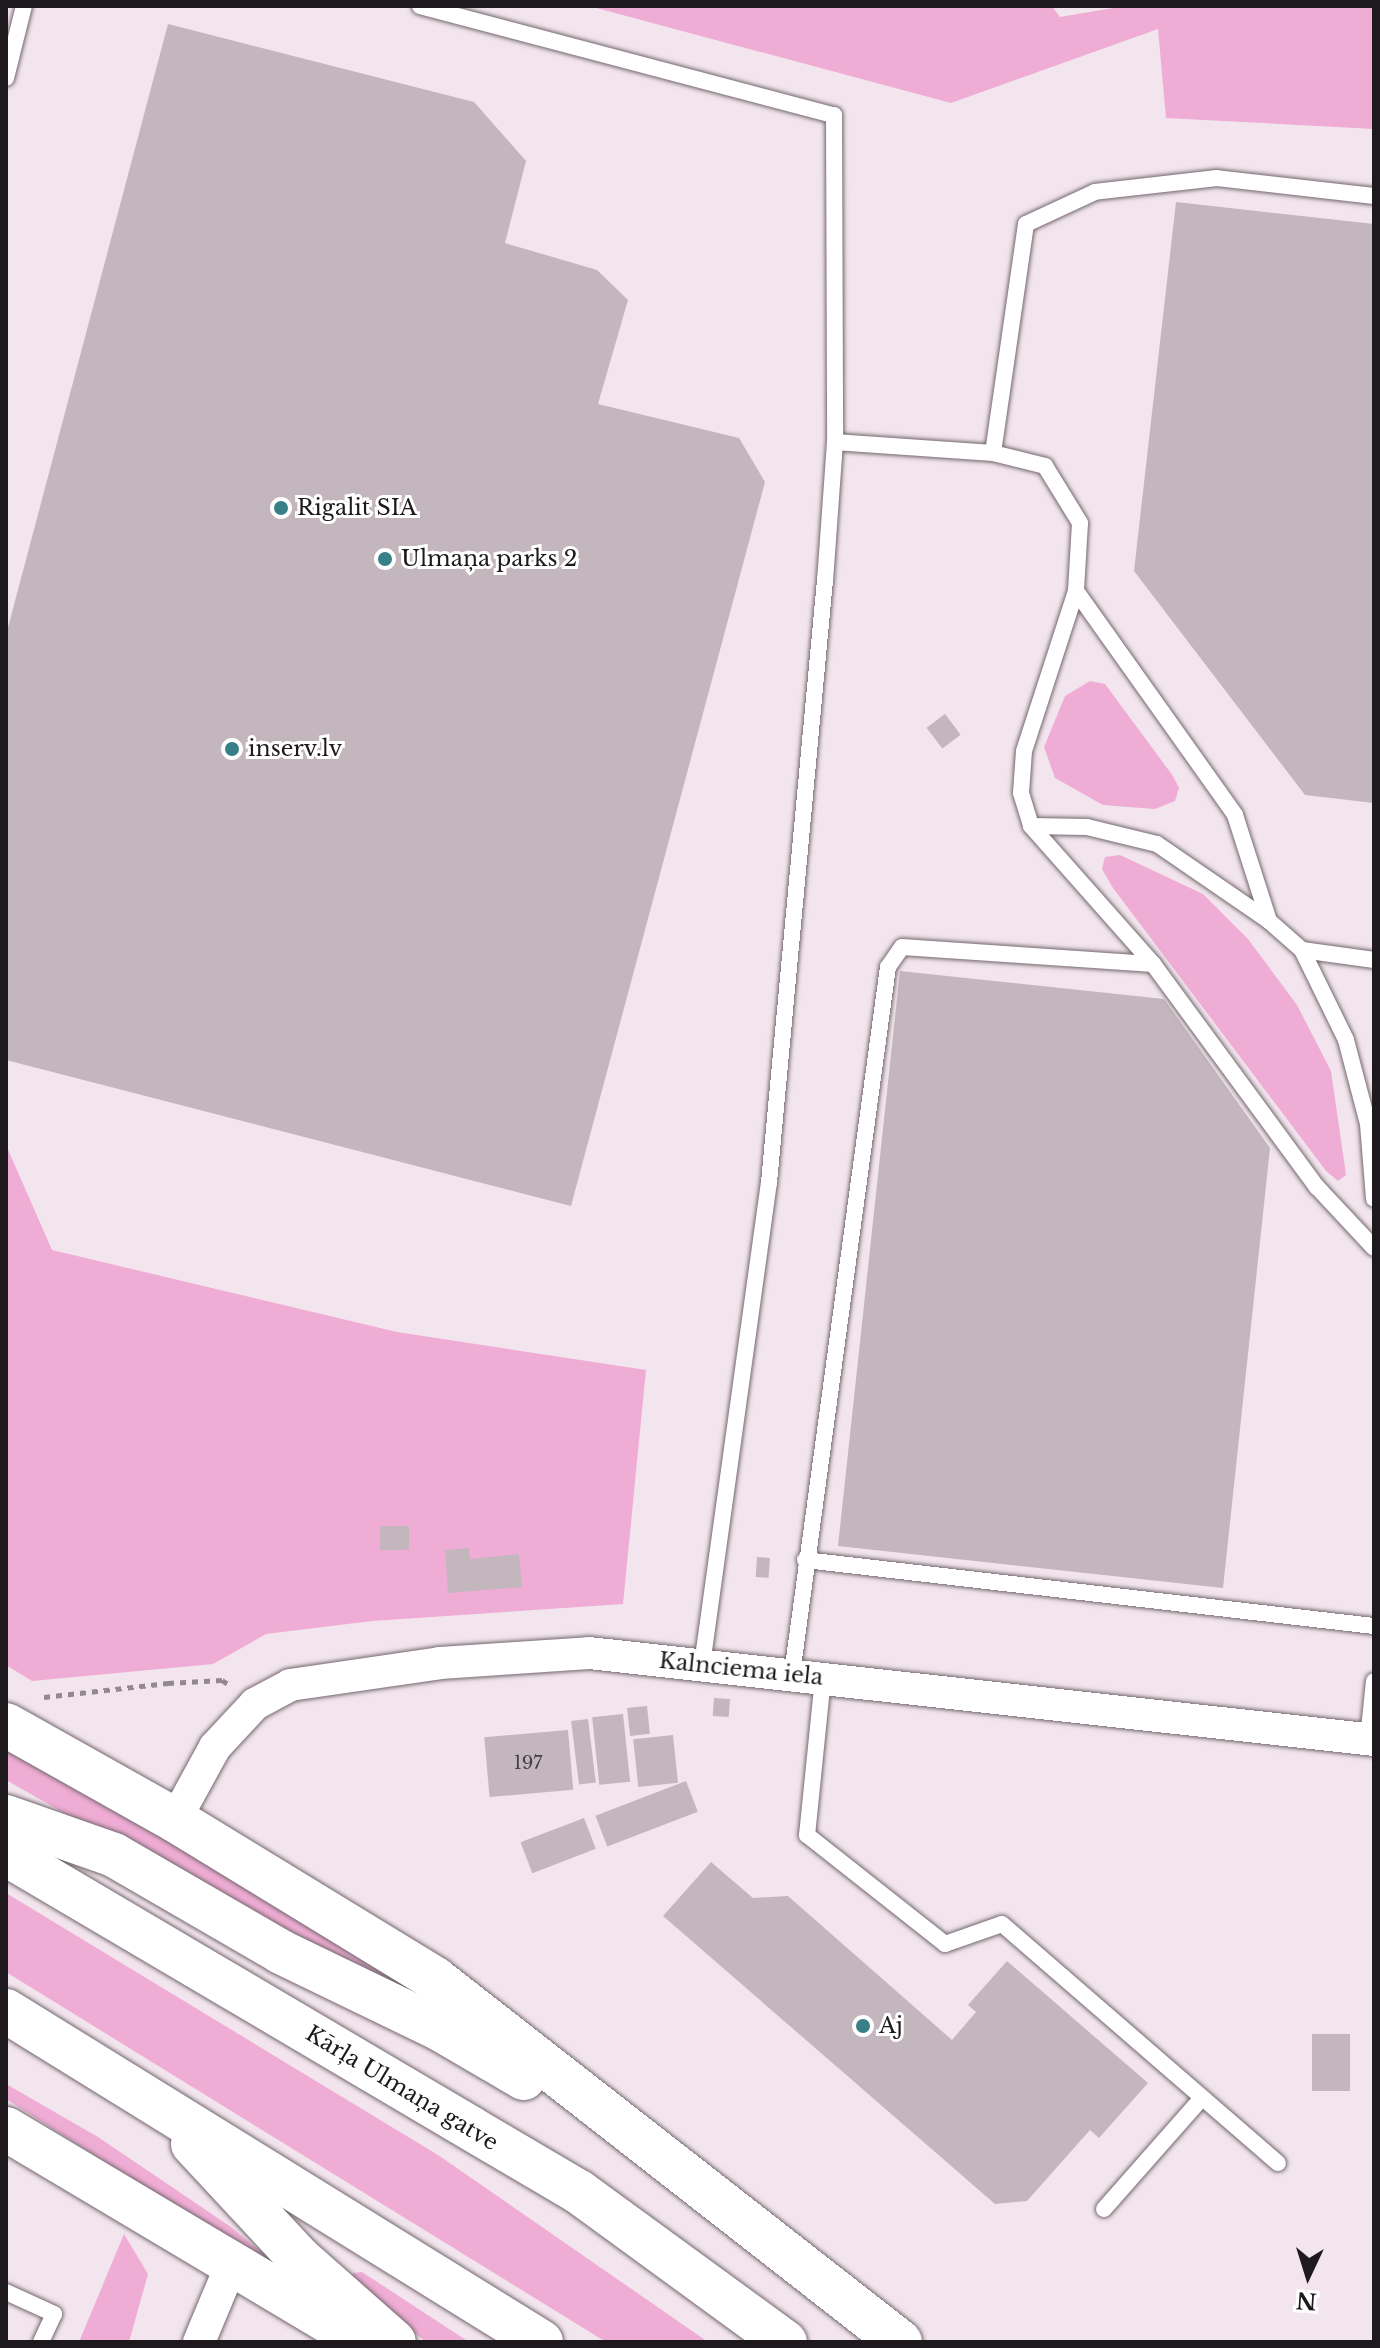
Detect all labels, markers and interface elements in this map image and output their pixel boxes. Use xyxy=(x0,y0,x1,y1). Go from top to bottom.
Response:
place label: Rigalit SIA xyxy=(297,495,417,521)
marker: Rigalit SIA xyxy=(272,499,290,517)
place label: Ulmaņa parks 2 xyxy=(401,546,578,572)
marker: Ulmaņa parks 2 xyxy=(376,550,394,568)
place label: inserv.lv xyxy=(248,736,342,762)
marker: inserv.lv xyxy=(223,740,241,758)
street label: Kalnciema iela xyxy=(658,1647,824,1691)
house number: 197 xyxy=(514,1752,542,1774)
place label: Aj xyxy=(879,2013,903,2039)
marker: Aj xyxy=(854,2017,872,2035)
street label: Kārļa Ulmaņa gatve xyxy=(301,2020,503,2156)
north arrow xyxy=(1268,2236,1348,2316)
text: N xyxy=(1295,2286,1318,2315)

